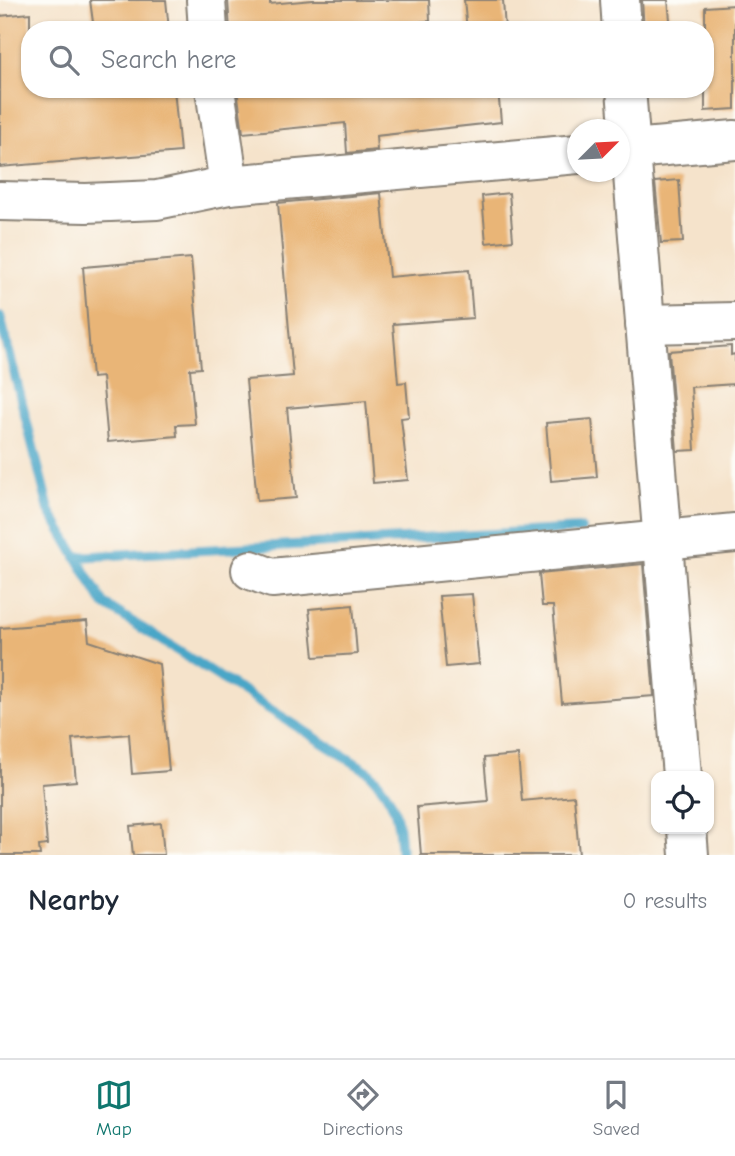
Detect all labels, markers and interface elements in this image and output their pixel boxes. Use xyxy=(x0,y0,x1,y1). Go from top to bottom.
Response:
search box xyxy=(21,21,714,98)
icon: search xyxy=(45,41,83,79)
text: Search here xyxy=(101,45,236,75)
north arrow xyxy=(567,119,630,182)
map controls xyxy=(651,771,714,834)
button: locate xyxy=(651,771,714,834)
text: Nearby xyxy=(28,883,119,918)
text: 0 results xyxy=(623,887,707,914)
tab: Map xyxy=(95,1076,133,1140)
tab: Directions xyxy=(323,1076,403,1140)
tab: Saved xyxy=(593,1076,640,1140)

